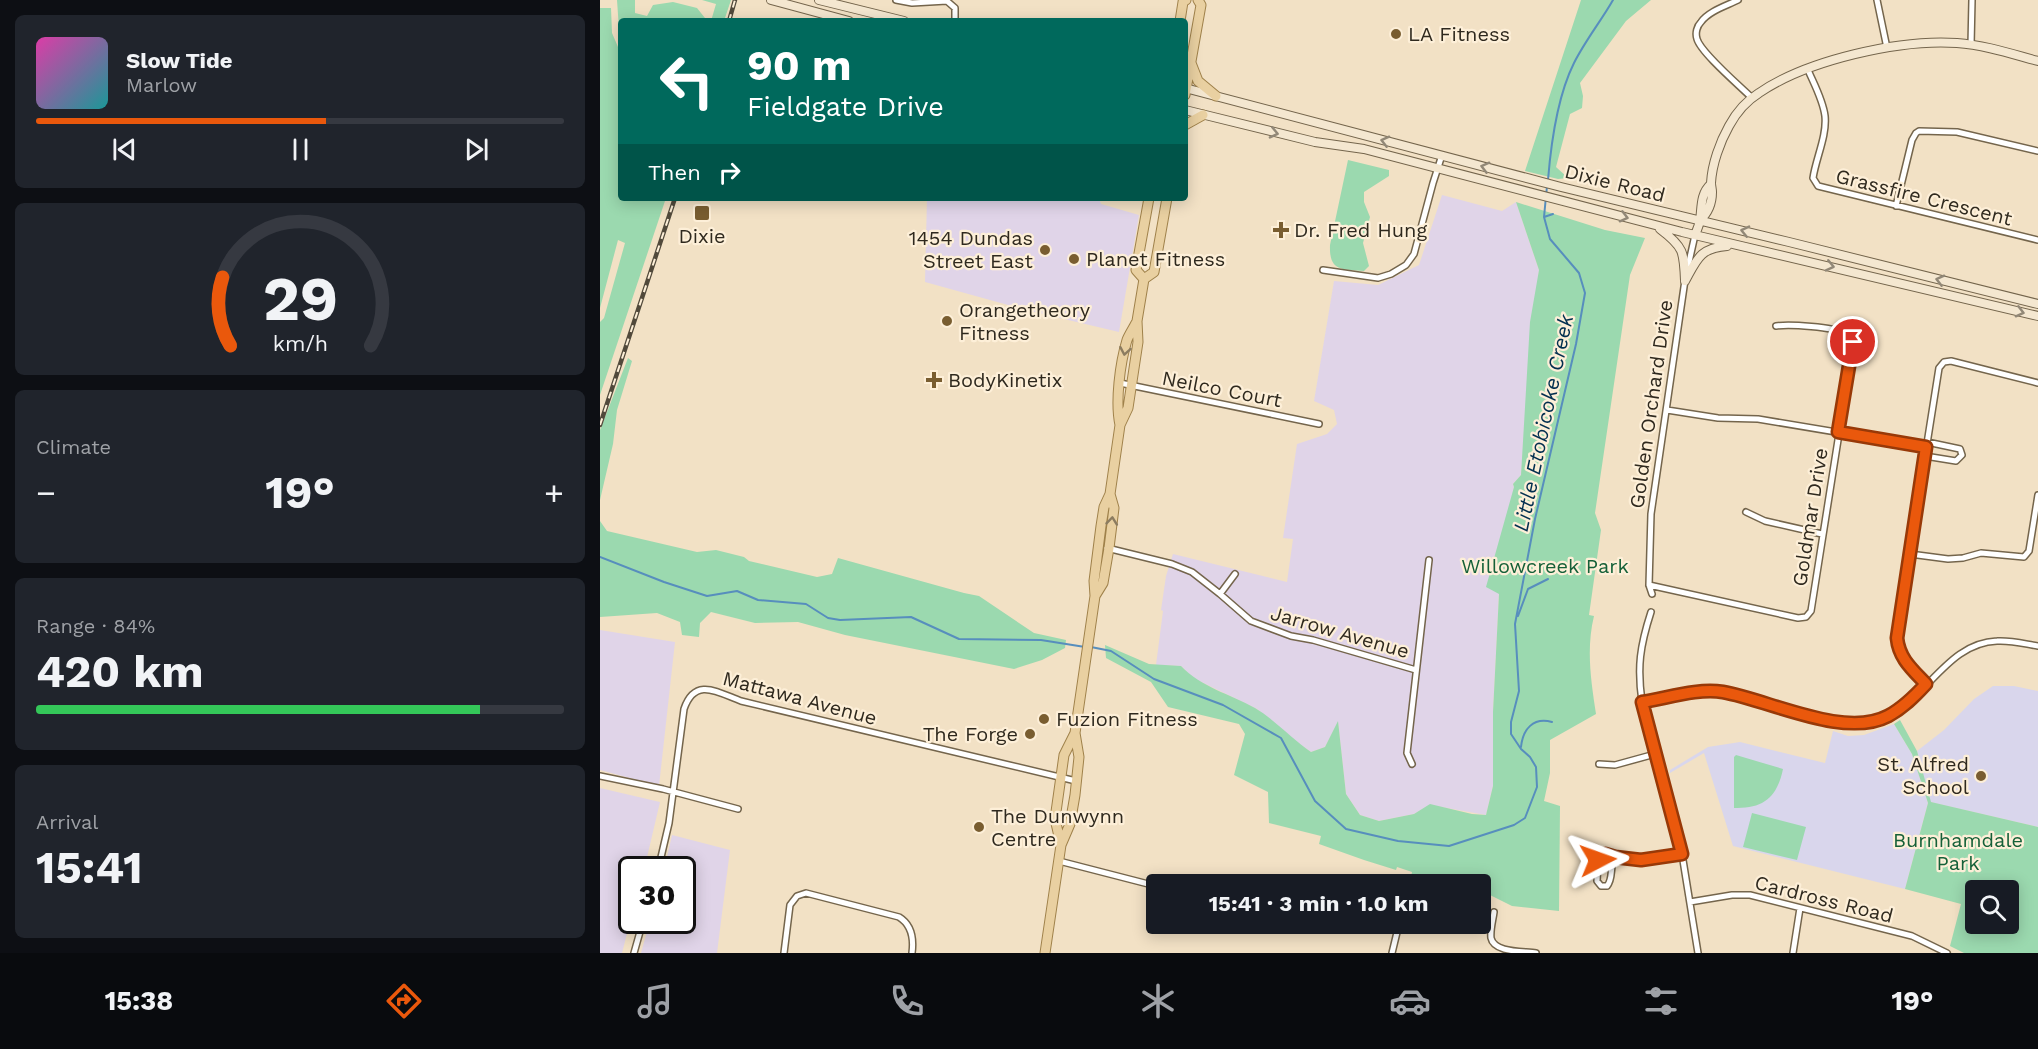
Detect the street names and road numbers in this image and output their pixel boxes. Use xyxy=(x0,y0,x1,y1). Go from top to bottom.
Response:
street label: Dixie Road xyxy=(1562,159,1668,207)
street label: Grassfire Crescent xyxy=(1833,163,2015,231)
street label: Golden Orchard Drive xyxy=(1624,298,1678,510)
street label: Neilco Court xyxy=(1160,366,1285,412)
street label: Goldmar Drive xyxy=(1787,446,1833,588)
street label: Jarrow Avenue xyxy=(1268,601,1412,663)
street label: Mattawa Avenue xyxy=(720,666,880,730)
street label: Cardross Road xyxy=(1752,870,1896,928)

